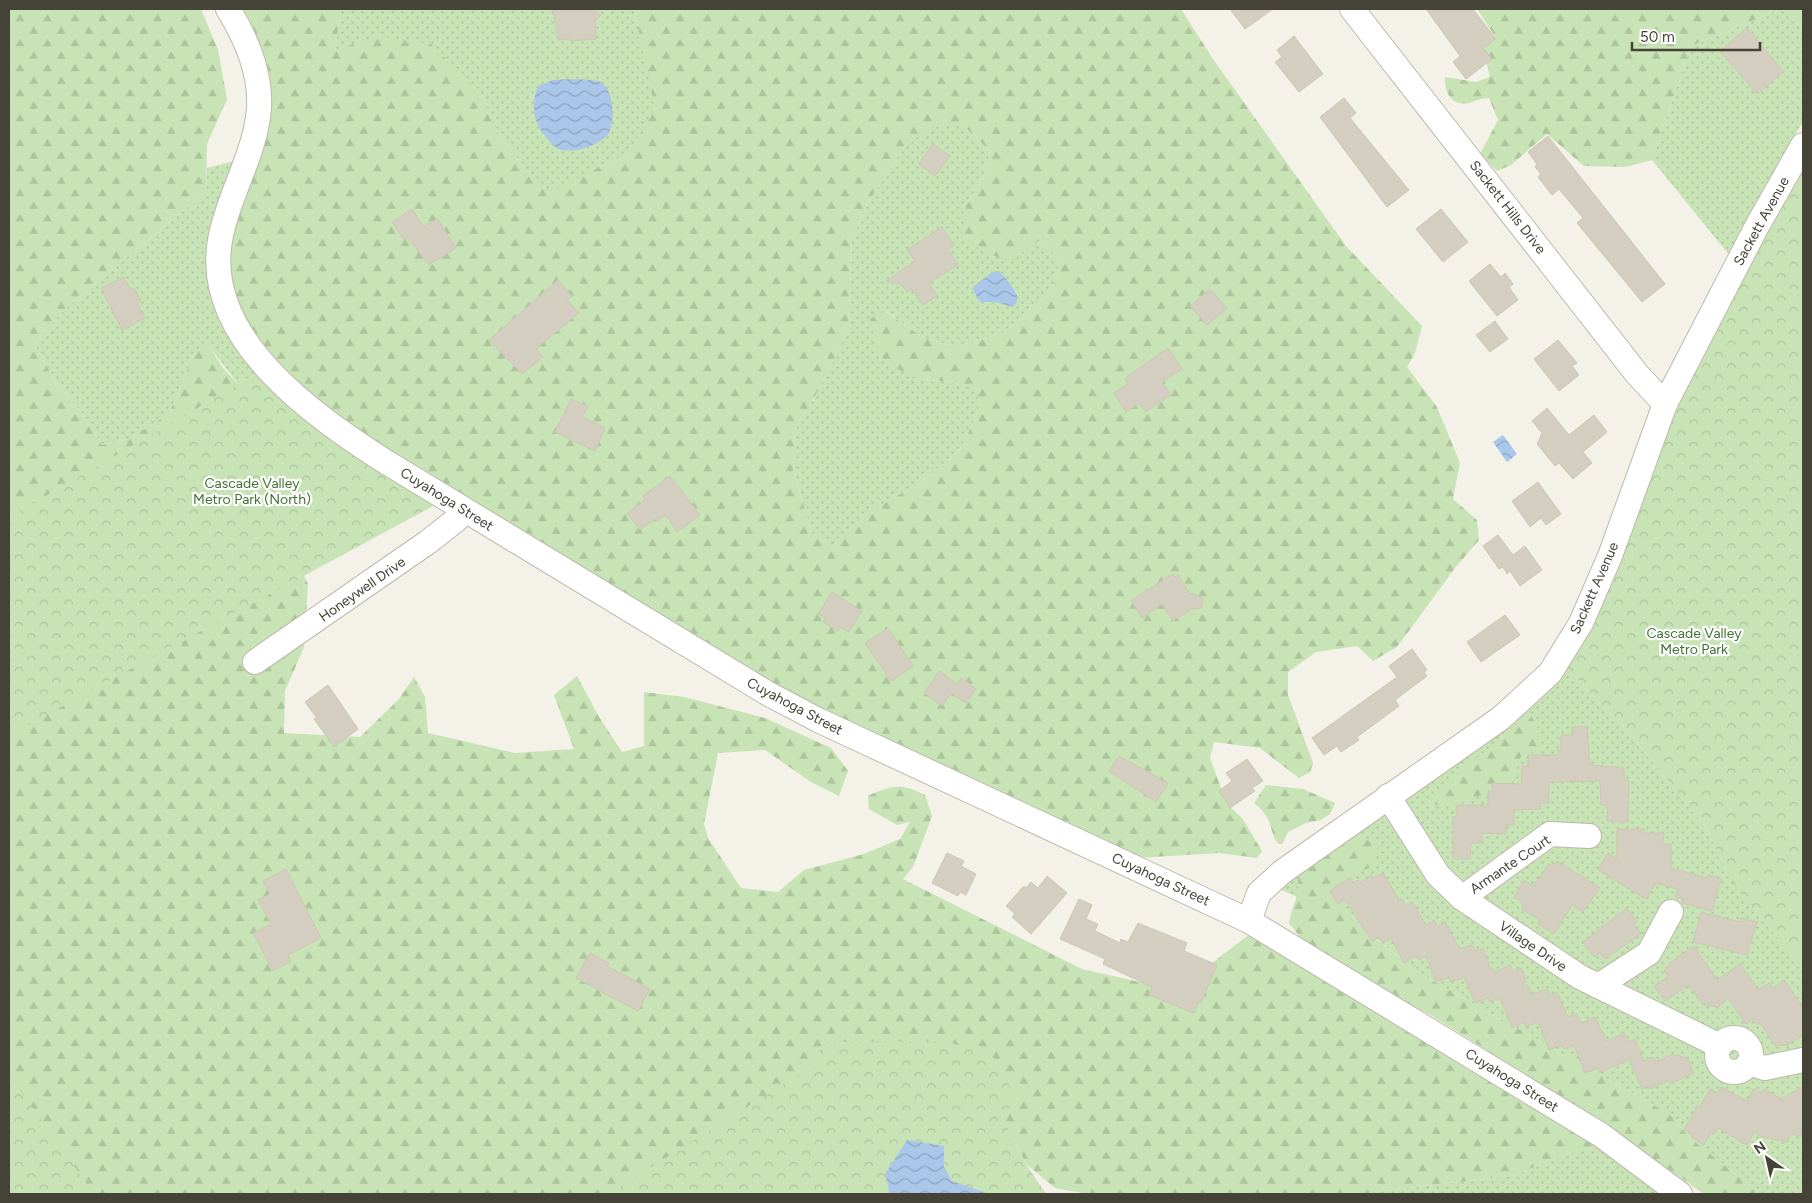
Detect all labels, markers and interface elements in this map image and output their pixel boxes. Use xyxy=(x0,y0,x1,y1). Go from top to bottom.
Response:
scale bar xyxy=(1632,20,1760,52)
text: 50 m xyxy=(1640,28,1675,46)
street label: Sackett Hills Drive xyxy=(1466,157,1550,258)
street label: Sackett Avenue xyxy=(1730,174,1793,269)
street label: Cuyahoga Street xyxy=(397,464,496,535)
park label: Cascade Valley Metro Park (North) xyxy=(193,475,311,508)
street label: Sackett Avenue xyxy=(1567,539,1622,637)
street label: Honeywell Drive xyxy=(316,553,409,626)
park label: Cascade Valley Metro Park xyxy=(1646,625,1742,658)
street label: Cuyahoga Street xyxy=(744,674,846,739)
street label: Armante Court xyxy=(1467,831,1554,898)
street label: Cuyahoga Street xyxy=(1109,849,1213,910)
street label: Village Drive xyxy=(1496,918,1570,975)
street label: Cuyahoga Street xyxy=(1462,1045,1561,1116)
north arrow xyxy=(1742,1133,1792,1183)
text: N xyxy=(1751,1138,1769,1158)

